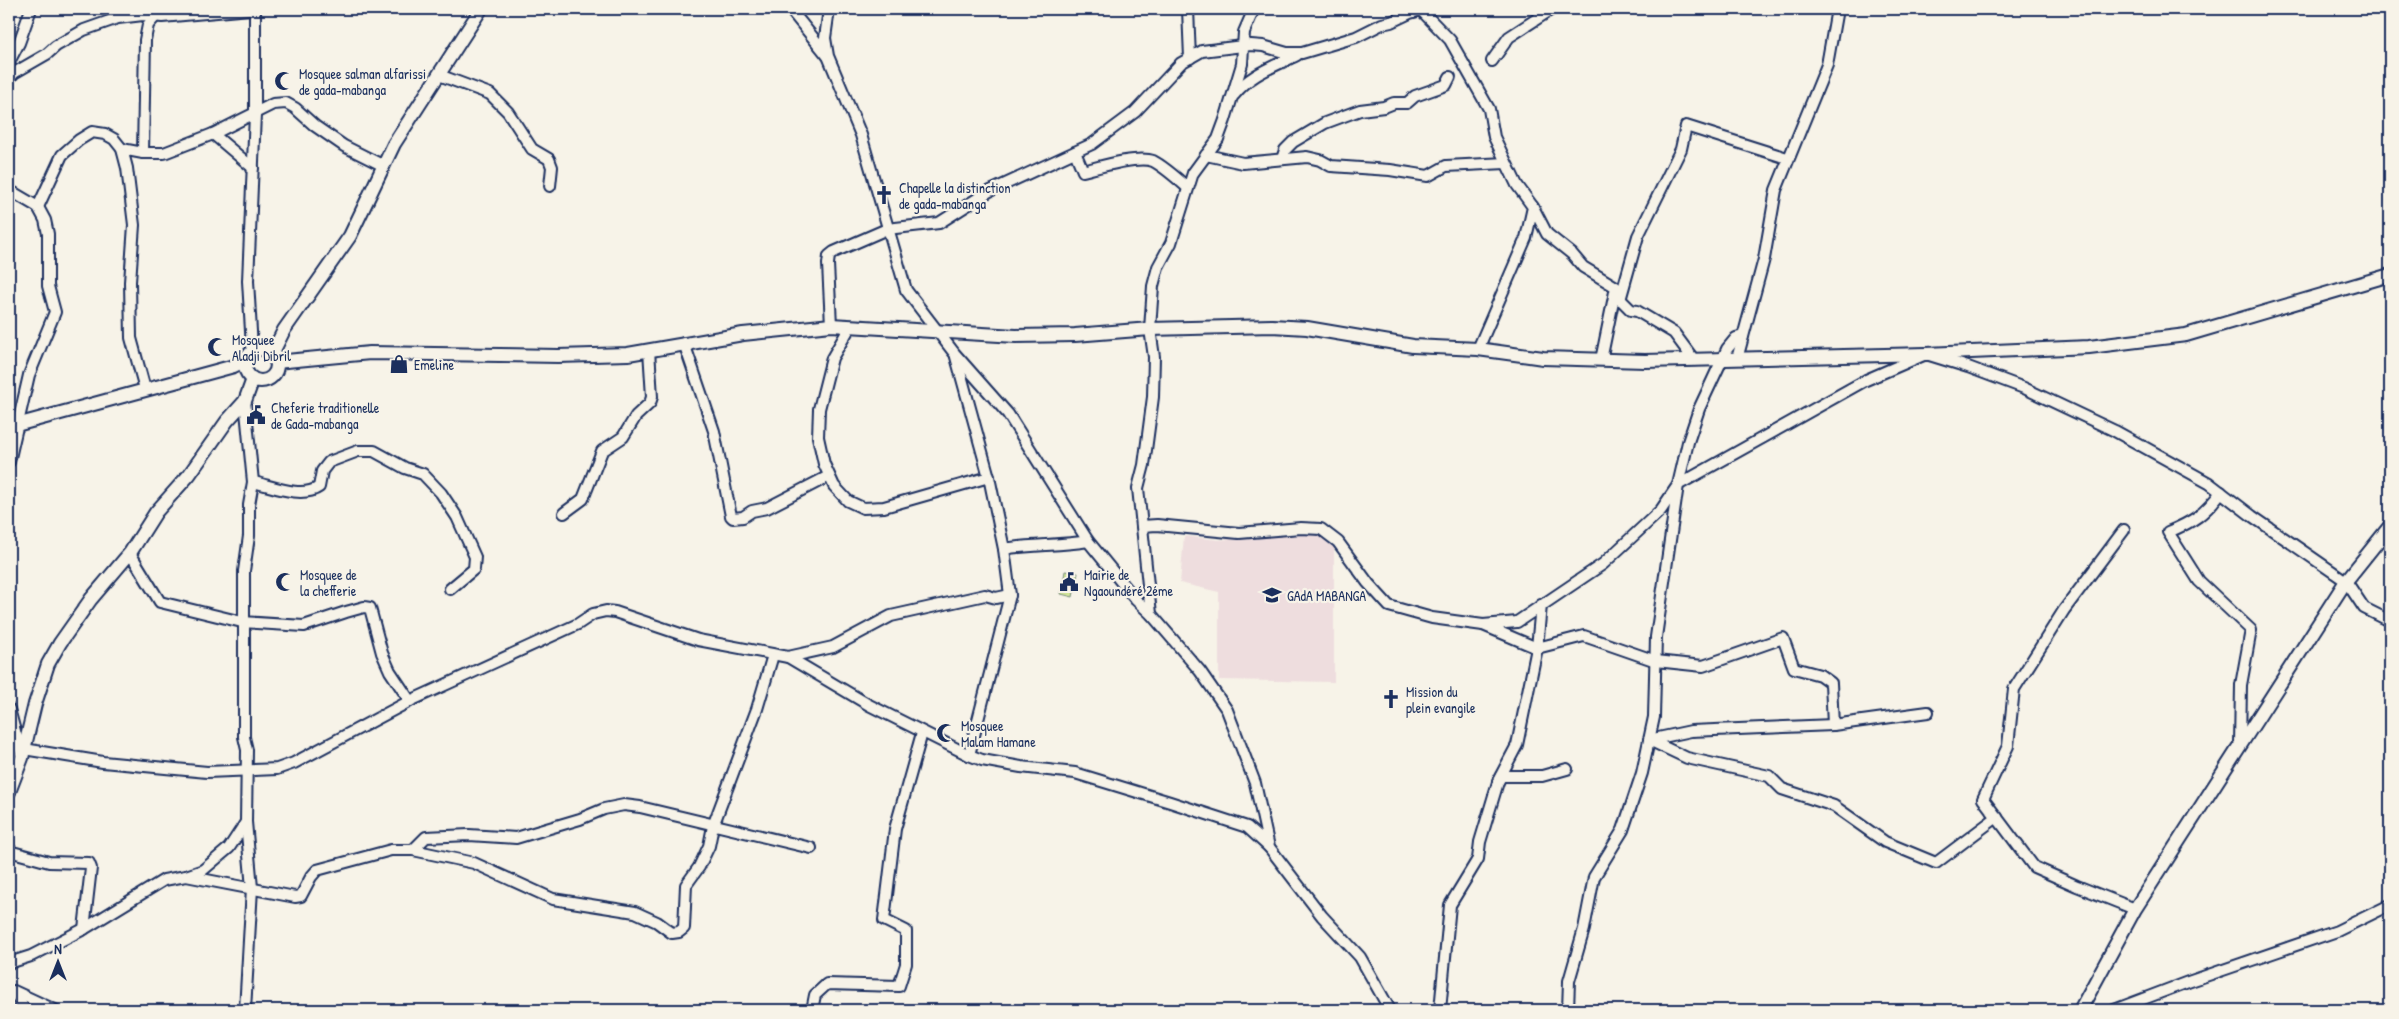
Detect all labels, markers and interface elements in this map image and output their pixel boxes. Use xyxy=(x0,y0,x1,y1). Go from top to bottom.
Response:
place label: Mosquee salman alfarissi de gada-mabanga xyxy=(299,64,426,100)
mosque icon: Mosquee salman alfarissi de gada-mabanga xyxy=(273,70,295,92)
place label: Chapelle la distinction de gada-mabanga xyxy=(899,178,1010,214)
church icon: Chapelle la distinction de gada-mabanga xyxy=(873,184,895,206)
place label: Mosquee Aladji Dibril xyxy=(232,330,291,366)
mosque icon: Mosquee Aladji Dibril xyxy=(206,336,228,358)
shop icon: Emeline xyxy=(388,353,410,375)
place label: Emeline xyxy=(414,355,454,374)
place label: Cheferie traditionelle de Gada-mabanga xyxy=(271,398,380,434)
public building icon: Cheferie traditionelle de Gada-mabanga xyxy=(245,404,267,426)
place label: Mosquee de la chefferie xyxy=(300,565,357,600)
place label: Mairie de Ngaoundéré 2éme xyxy=(1084,565,1174,601)
mosque icon: Mosquee de la chefferie xyxy=(274,571,296,593)
public building icon: Mairie de Ngaoundéré 2éme xyxy=(1058,571,1080,593)
school or university icon: GAdA MABANGA xyxy=(1261,584,1283,606)
place label: GAdA MABANGA xyxy=(1287,586,1366,605)
place label: Mission du plein evangile xyxy=(1406,682,1476,718)
church icon: Mission du plein evangile xyxy=(1380,688,1402,710)
place label: Mosquee Malam Hamane xyxy=(961,716,1036,751)
mosque icon: Mosquee Malam Hamane xyxy=(935,722,957,744)
north arrow xyxy=(32,936,82,986)
text: N xyxy=(54,939,62,958)

